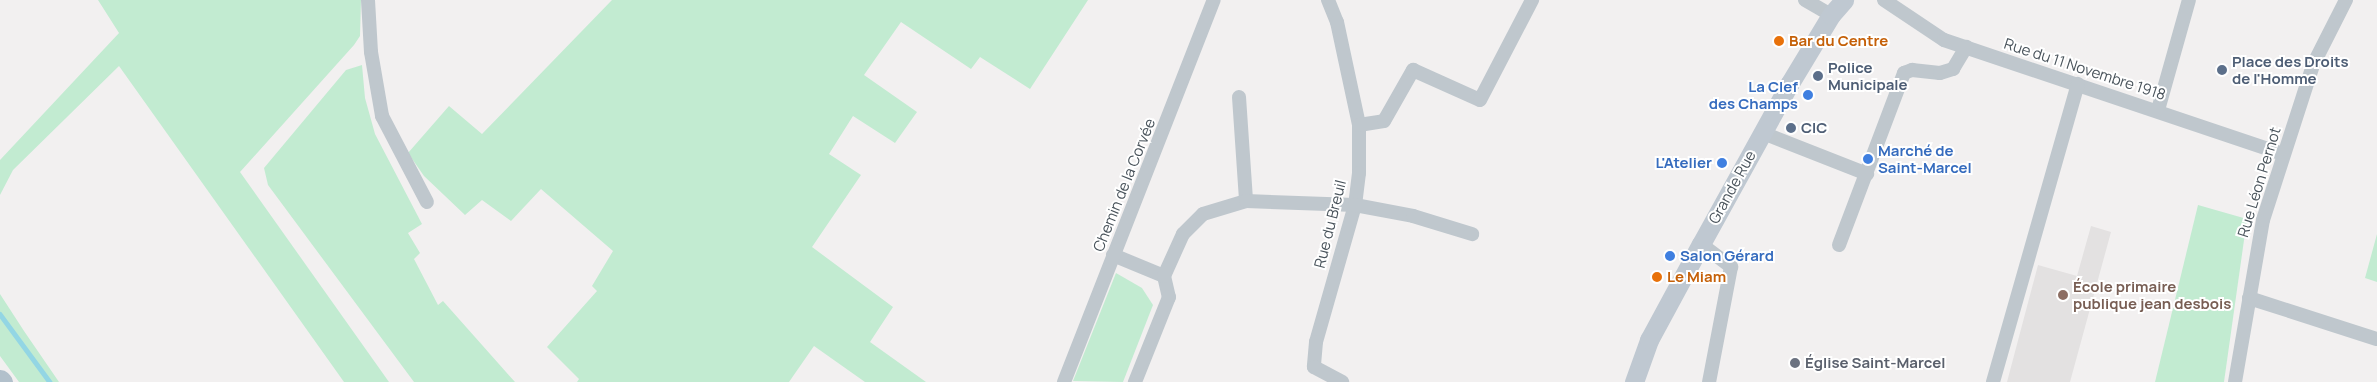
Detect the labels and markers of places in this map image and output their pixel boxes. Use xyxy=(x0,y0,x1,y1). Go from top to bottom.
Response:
place label: Bar du Centre xyxy=(1789,32,1888,50)
marker: Bar du Centre xyxy=(1773,35,1785,47)
place label: Place des Droits de l'Homme xyxy=(2232,52,2349,87)
place label: Police Municipale xyxy=(1828,58,1908,93)
marker: Place des Droits de l'Homme xyxy=(2216,64,2228,76)
marker: Police Municipale xyxy=(1812,70,1824,82)
place label: La Clef des Champs xyxy=(1709,77,1798,112)
marker: La Clef des Champs xyxy=(1802,89,1814,101)
place label: CIC xyxy=(1801,119,1827,137)
marker: CIC xyxy=(1785,122,1797,134)
place label: Marché de Saint-Marcel xyxy=(1878,141,1972,176)
marker: Marché de Saint-Marcel xyxy=(1862,153,1874,165)
place label: L'Atelier xyxy=(1655,154,1712,172)
marker: L'Atelier xyxy=(1716,157,1728,169)
place label: Salon Gérard xyxy=(1680,247,1774,265)
marker: Salon Gérard xyxy=(1664,250,1676,262)
place label: Le Miam xyxy=(1667,268,1726,286)
marker: Le Miam xyxy=(1651,271,1663,283)
place label: École primaire publique jean desbois xyxy=(2073,277,2231,312)
marker: École primaire publique jean desbois xyxy=(2057,289,2069,301)
place label: Église Saint-Marcel xyxy=(1805,354,1945,372)
marker: Église Saint-Marcel xyxy=(1789,357,1801,369)

